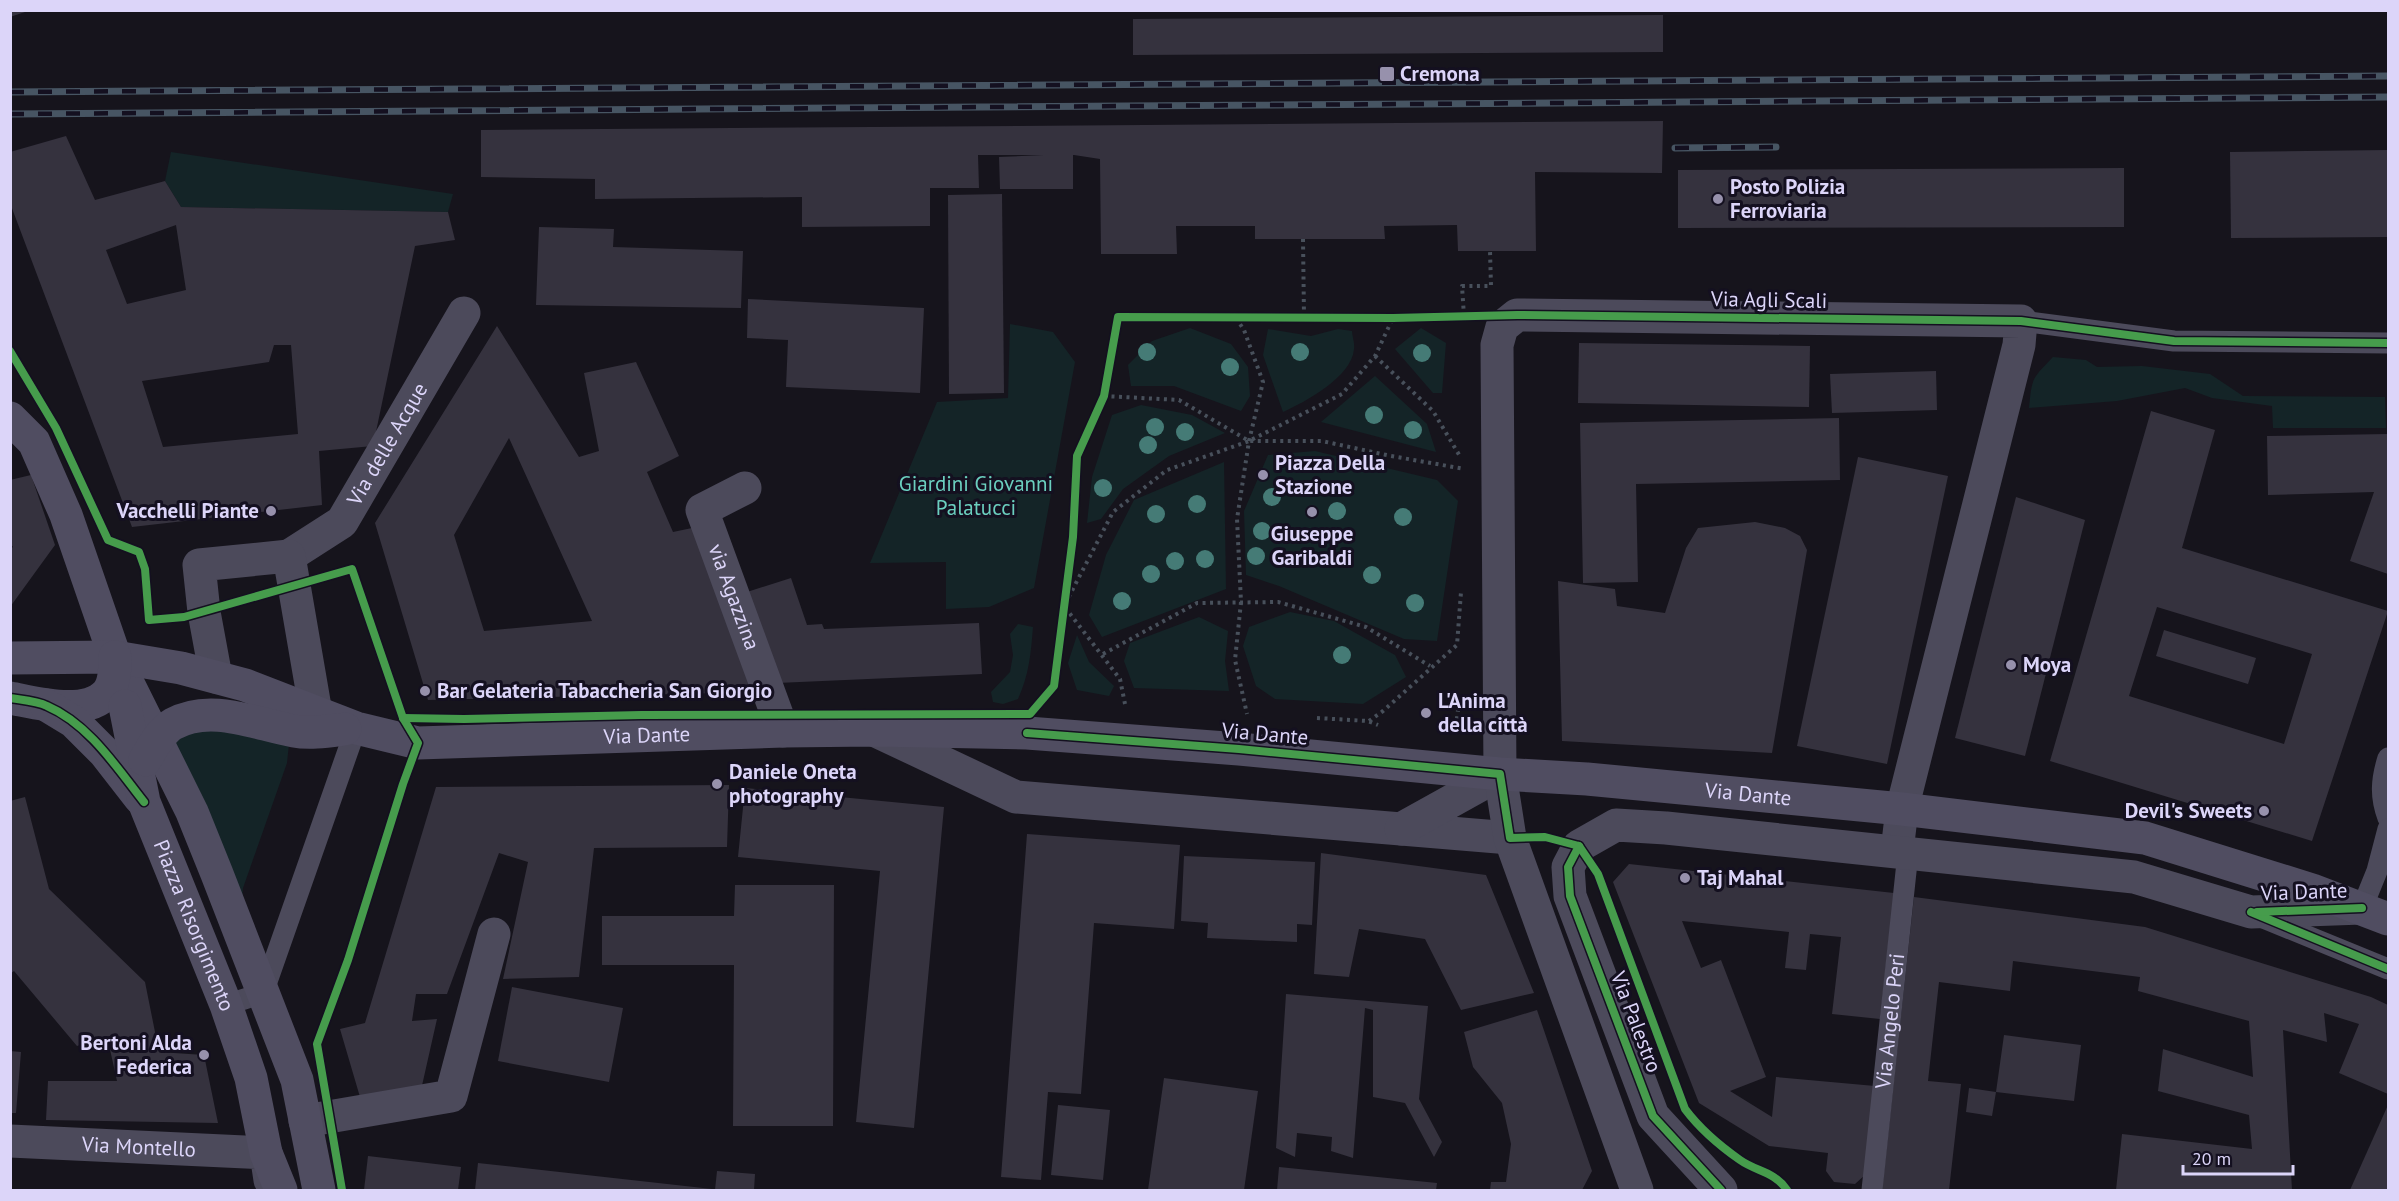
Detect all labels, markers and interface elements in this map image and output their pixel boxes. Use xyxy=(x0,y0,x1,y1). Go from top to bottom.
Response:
place label: Cremona xyxy=(1400,60,1480,87)
marker: Cremona xyxy=(1378,65,1396,83)
place label: Posto Polizia Ferroviaria xyxy=(1730,173,1845,224)
marker: Posto Polizia Ferroviaria xyxy=(1711,192,1725,206)
street label: Via Agli Scali xyxy=(1710,285,1827,314)
street label: Via delle Acque xyxy=(340,378,433,511)
place label: Piazza Della Stazione xyxy=(1275,449,1385,500)
marker: Piazza Della Stazione xyxy=(1256,468,1270,482)
park label: Giardini Giovanni Palatucci xyxy=(899,470,1053,521)
place label: Vacchelli Piante xyxy=(115,497,259,524)
marker: Vacchelli Piante xyxy=(264,504,278,518)
marker: Giuseppe Garibaldi xyxy=(1305,505,1319,519)
place label: Giuseppe Garibaldi xyxy=(1271,520,1353,571)
street label: via Agazzina xyxy=(703,540,766,654)
place label: Moya xyxy=(2023,651,2071,678)
marker: Moya xyxy=(2004,658,2018,672)
place label: Bar Gelateria Tabaccheria San Giorgio xyxy=(437,677,772,704)
marker: Bar Gelateria Tabaccheria San Giorgio xyxy=(418,684,432,698)
place label: L'Anima della città xyxy=(1438,687,1528,738)
marker: L'Anima della città xyxy=(1419,706,1433,720)
street label: Via Dante xyxy=(1220,716,1309,751)
street label: Via Dante xyxy=(602,720,691,750)
place label: Daniele Oneta photography xyxy=(729,758,857,809)
street label: Via Dante xyxy=(1703,776,1793,811)
marker: Daniele Oneta photography xyxy=(710,777,724,791)
place label: Devil's Sweets xyxy=(2125,797,2252,824)
marker: Devil's Sweets xyxy=(2257,804,2271,818)
street label: Piazza Risorgimento xyxy=(148,836,241,1015)
place label: Taj Mahal xyxy=(1697,864,1784,891)
marker: Taj Mahal xyxy=(1678,871,1692,885)
street label: Via Dante xyxy=(2259,876,2348,907)
street label: Via Angelo Peri xyxy=(1869,952,1910,1091)
street label: Via Palestro xyxy=(1604,966,1668,1076)
place label: Bertoni Alda Federica xyxy=(80,1029,192,1080)
marker: Bertoni Alda Federica xyxy=(197,1048,211,1062)
street label: Via Montello xyxy=(80,1130,197,1163)
scale bar xyxy=(2183,1138,2292,1176)
text: 20 m xyxy=(2192,1147,2231,1170)

